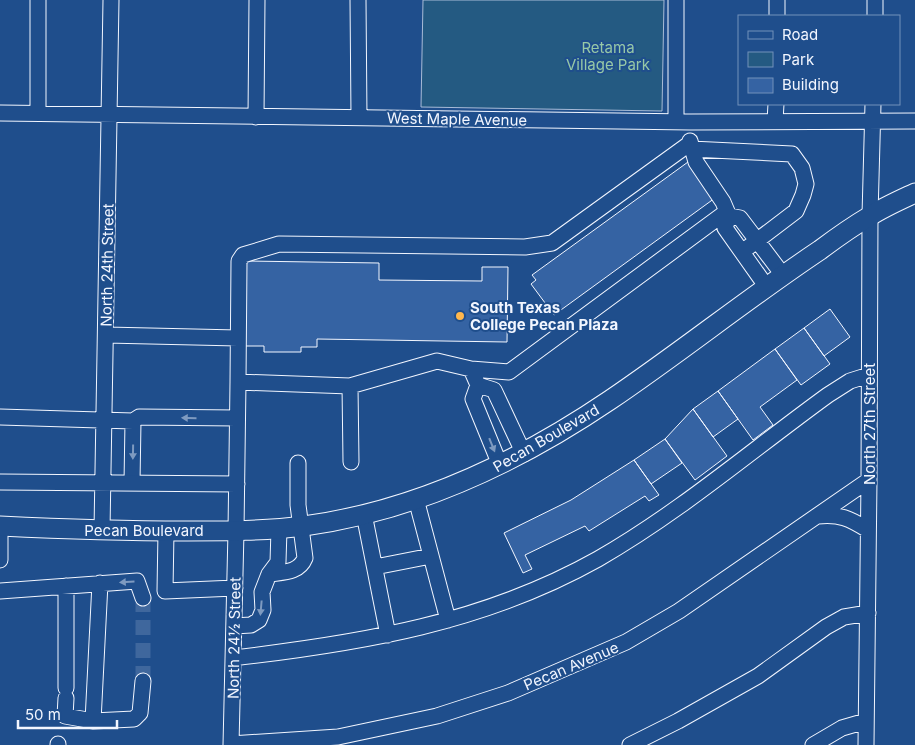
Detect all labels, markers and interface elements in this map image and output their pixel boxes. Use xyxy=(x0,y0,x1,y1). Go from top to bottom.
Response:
legend xyxy=(738,15,900,105)
text: Road xyxy=(782,25,818,44)
park label: Retama Village Park xyxy=(566,38,651,74)
text: Park xyxy=(782,50,815,69)
text: Building xyxy=(782,75,839,94)
street label: West Maple Avenue xyxy=(387,108,527,130)
street label: North 24th Street xyxy=(96,203,118,327)
place label: South Texas College Pecan Plaza xyxy=(470,298,618,334)
marker: South Texas College Pecan Plaza xyxy=(454,310,466,322)
street label: North 27th Street xyxy=(860,363,879,485)
street label: Pecan Boulevard xyxy=(489,400,603,476)
one-way arrow xyxy=(180,413,196,421)
one-way arrow xyxy=(489,438,497,452)
one-way arrow xyxy=(128,444,136,460)
street label: Pecan Boulevard xyxy=(84,521,204,540)
street label: North 24½ Street xyxy=(223,577,245,699)
one-way arrow xyxy=(119,578,135,586)
one-way arrow xyxy=(257,600,265,616)
street label: Pecan Avenue xyxy=(521,637,621,695)
scale bar xyxy=(18,698,116,730)
text: 50 m xyxy=(25,705,61,724)

